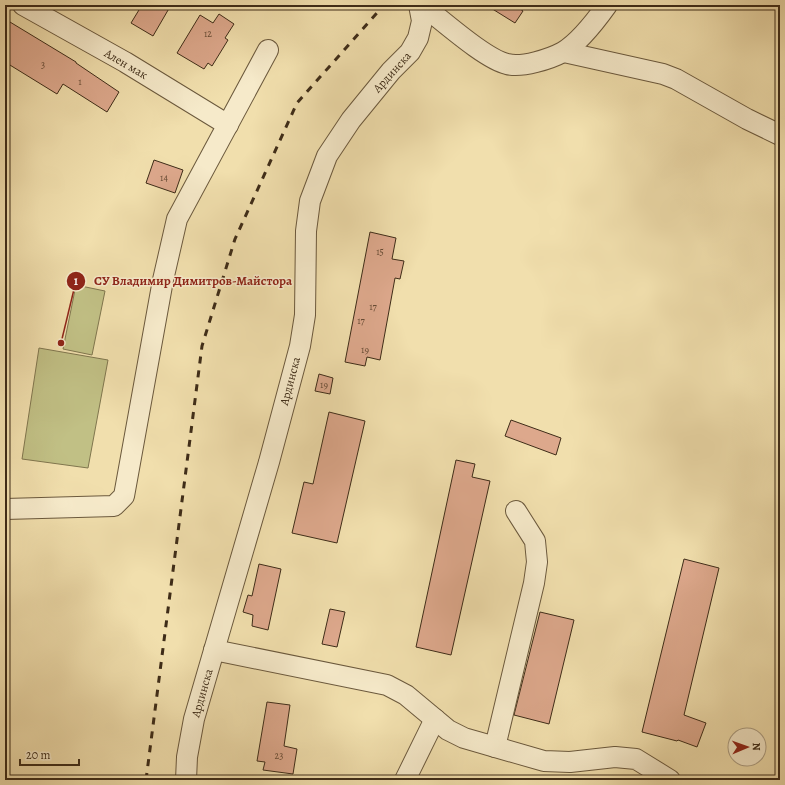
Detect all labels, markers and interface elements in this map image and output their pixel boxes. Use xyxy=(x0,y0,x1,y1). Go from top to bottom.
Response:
house number: 12 xyxy=(204,27,212,40)
street label: Ален мак xyxy=(101,45,151,83)
street label: Ардинска xyxy=(369,48,415,97)
house number: 3 xyxy=(41,58,45,71)
house number: 1 xyxy=(78,75,82,88)
house number: 14 xyxy=(160,171,168,184)
house number: 15 xyxy=(376,245,384,258)
callout: СУ Владимир Димитров-Майстора xyxy=(66,268,300,293)
text: СУ Владимир Димитров-Майстора xyxy=(94,272,293,289)
text: 1 xyxy=(74,273,79,289)
house number: 17 xyxy=(369,300,378,313)
house number: 17 xyxy=(357,314,366,327)
house number: 19 xyxy=(361,343,369,356)
street label: Ардинска xyxy=(276,354,304,408)
house number: 19 xyxy=(320,378,328,391)
street label: Ардинска xyxy=(187,666,217,720)
north arrow xyxy=(727,727,767,767)
scale bar xyxy=(20,741,79,767)
text: N xyxy=(749,742,764,751)
text: 20 m xyxy=(26,747,50,763)
house number: 23 xyxy=(275,749,283,762)

